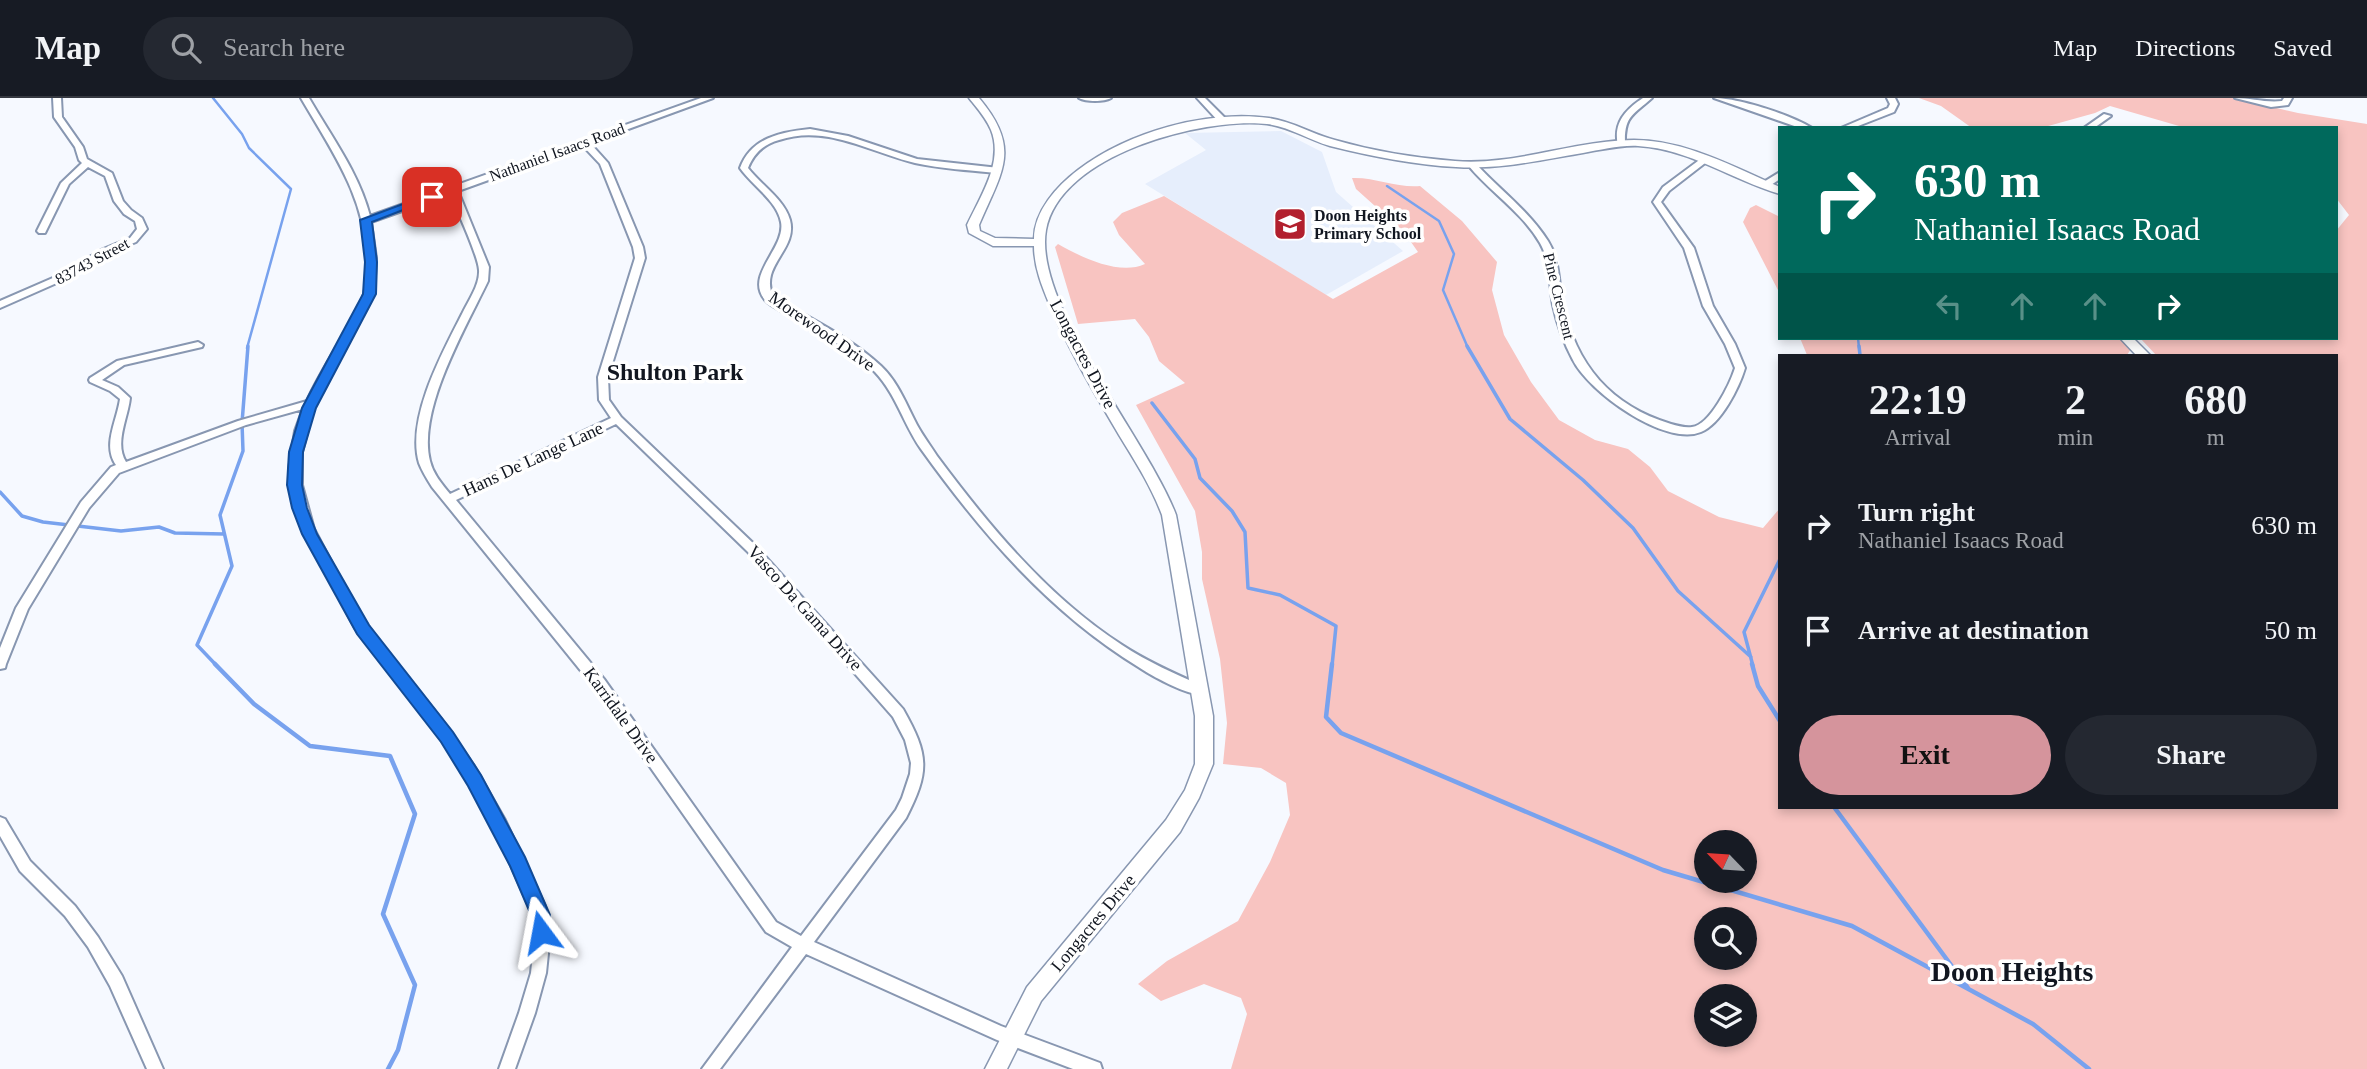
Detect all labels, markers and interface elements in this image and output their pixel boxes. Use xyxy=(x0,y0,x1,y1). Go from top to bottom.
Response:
search box xyxy=(143,17,633,80)
icon: search xyxy=(167,29,205,67)
text: Map xyxy=(35,30,101,66)
text: Search here xyxy=(223,33,345,62)
text: Map xyxy=(2053,35,2097,61)
text: Directions xyxy=(2135,35,2235,61)
text: Saved xyxy=(2273,35,2332,61)
street label: Nathaniel Isaacs Road xyxy=(487,120,627,184)
text: 630 m xyxy=(1914,153,2041,208)
icon: right xyxy=(1799,154,1890,245)
pin xyxy=(402,167,462,227)
icon: arrive xyxy=(413,178,451,216)
school or university icon: Doon Heights Primary School xyxy=(1271,205,1309,243)
place label: Doon Heights Primary School xyxy=(1314,207,1422,243)
text: Nathaniel Isaacs Road xyxy=(1914,211,2200,247)
street label: 83743 Street xyxy=(52,234,132,288)
street label: Pine Crescent xyxy=(1540,251,1578,341)
street label: Morewood Drive xyxy=(765,287,879,375)
icon: left xyxy=(1930,287,1968,325)
icon: ahead xyxy=(2003,287,2041,325)
icon: ahead xyxy=(2076,287,2114,325)
icon: right xyxy=(2149,287,2187,325)
street label: Longacres Drive xyxy=(1046,296,1120,412)
district label: Shulton Park xyxy=(607,359,744,385)
text: 22:19 xyxy=(1869,377,1967,423)
text: 2 xyxy=(2065,377,2086,423)
text: 680 xyxy=(2184,377,2247,423)
street label: Hans De Lange Lane xyxy=(460,418,606,500)
text: Arrival xyxy=(1885,425,1951,450)
text: min xyxy=(2058,425,2093,450)
text: m xyxy=(2207,425,2225,450)
text: Turn right xyxy=(1858,498,1975,527)
icon: right xyxy=(1799,507,1837,545)
text: 630 m xyxy=(2251,511,2317,540)
text: Nathaniel Isaacs Road xyxy=(1858,528,2064,553)
street label: Vasco Da Gama Drive xyxy=(744,541,866,675)
icon: arrive xyxy=(1799,612,1837,650)
text: Arrive at destination xyxy=(1858,616,2089,645)
text: 50 m xyxy=(2264,616,2317,645)
street label: Karridale Drive xyxy=(580,663,662,767)
button: Exit xyxy=(1799,715,2051,795)
button: Share xyxy=(2065,715,2317,795)
north arrow xyxy=(1694,830,1757,892)
map controls xyxy=(1694,830,1757,1047)
street label: Longacres Drive xyxy=(1047,870,1139,976)
position arrow xyxy=(504,895,578,969)
button: search xyxy=(1694,907,1757,970)
district label: Doon Heights xyxy=(1931,956,2093,987)
button: layers xyxy=(1694,984,1757,1047)

